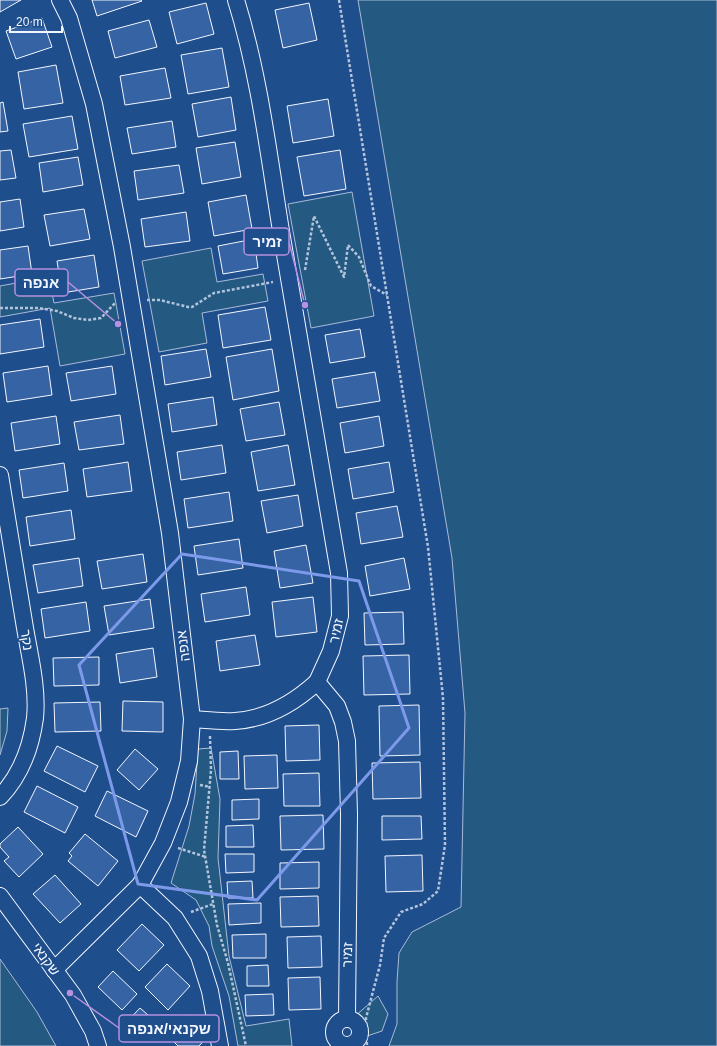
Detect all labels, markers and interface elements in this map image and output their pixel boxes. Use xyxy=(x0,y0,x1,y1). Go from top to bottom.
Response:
scale bar xyxy=(10,8,62,34)
text: 20 m xyxy=(16,15,43,29)
callout: זמיר xyxy=(244,228,289,255)
text: זמיר xyxy=(252,233,282,250)
callout: אנפה xyxy=(15,269,68,296)
text: אנפה xyxy=(23,274,59,291)
street label: זמיר xyxy=(326,617,347,645)
street label: נקר xyxy=(17,628,37,652)
street label: אנפה xyxy=(173,629,193,663)
street label: שקנאי xyxy=(29,940,63,978)
street label: זמיר xyxy=(339,942,355,968)
callout: שקנאי/אנפה xyxy=(119,1015,219,1042)
text: שקנאי/אנפה xyxy=(127,1020,211,1037)

